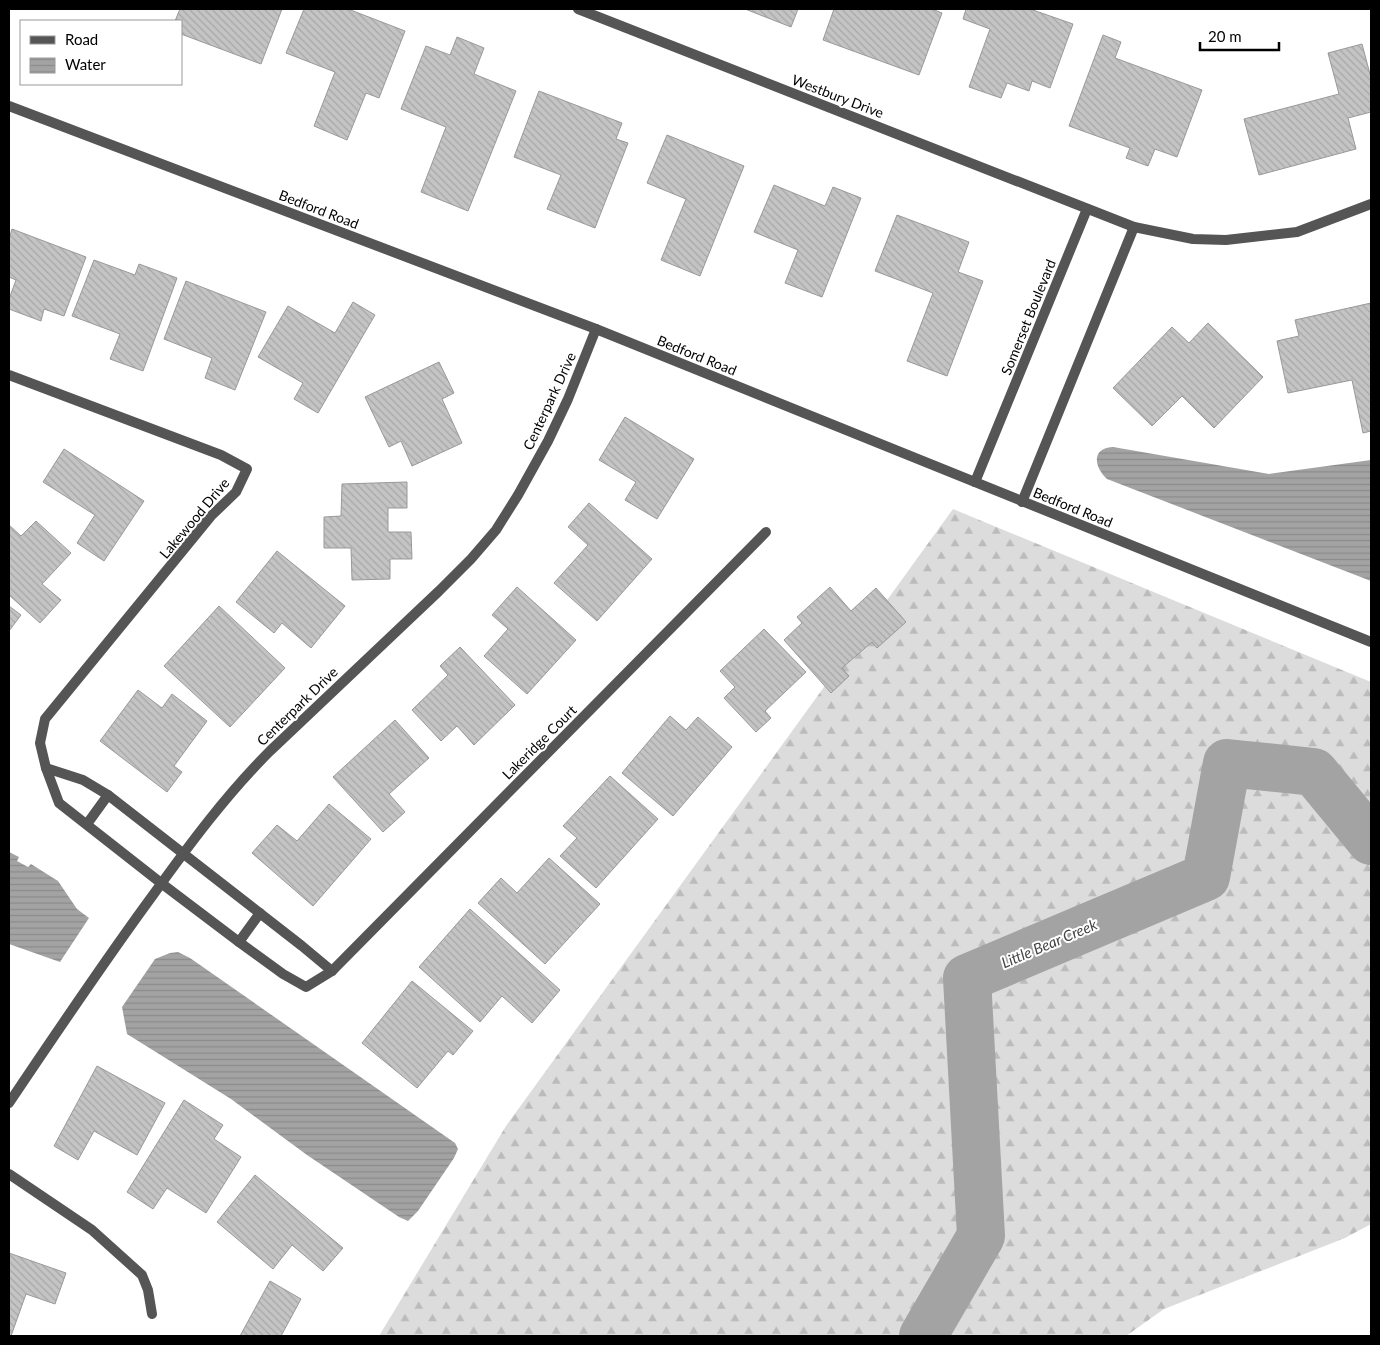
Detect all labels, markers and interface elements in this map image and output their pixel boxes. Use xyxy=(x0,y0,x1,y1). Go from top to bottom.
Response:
legend xyxy=(20,20,182,85)
scale bar xyxy=(1200,20,1279,52)
text: 20 m xyxy=(1208,27,1242,45)
text: Road xyxy=(65,30,98,48)
text: Water xyxy=(65,55,106,73)
street label: Westbury Drive xyxy=(790,71,886,121)
street label: Bedford Road xyxy=(277,186,361,232)
street label: Somerset Boulevard xyxy=(997,257,1059,377)
street label: Bedford Road xyxy=(655,331,739,379)
street label: Centerpark Drive xyxy=(519,349,579,453)
street label: Lakewood Drive xyxy=(155,474,233,562)
street label: Bedford Road xyxy=(1031,483,1115,531)
street label: Centerpark Drive xyxy=(253,663,341,749)
street label: Lakeridge Court xyxy=(498,701,580,783)
water label: Little Bear Creek xyxy=(998,914,1100,971)

